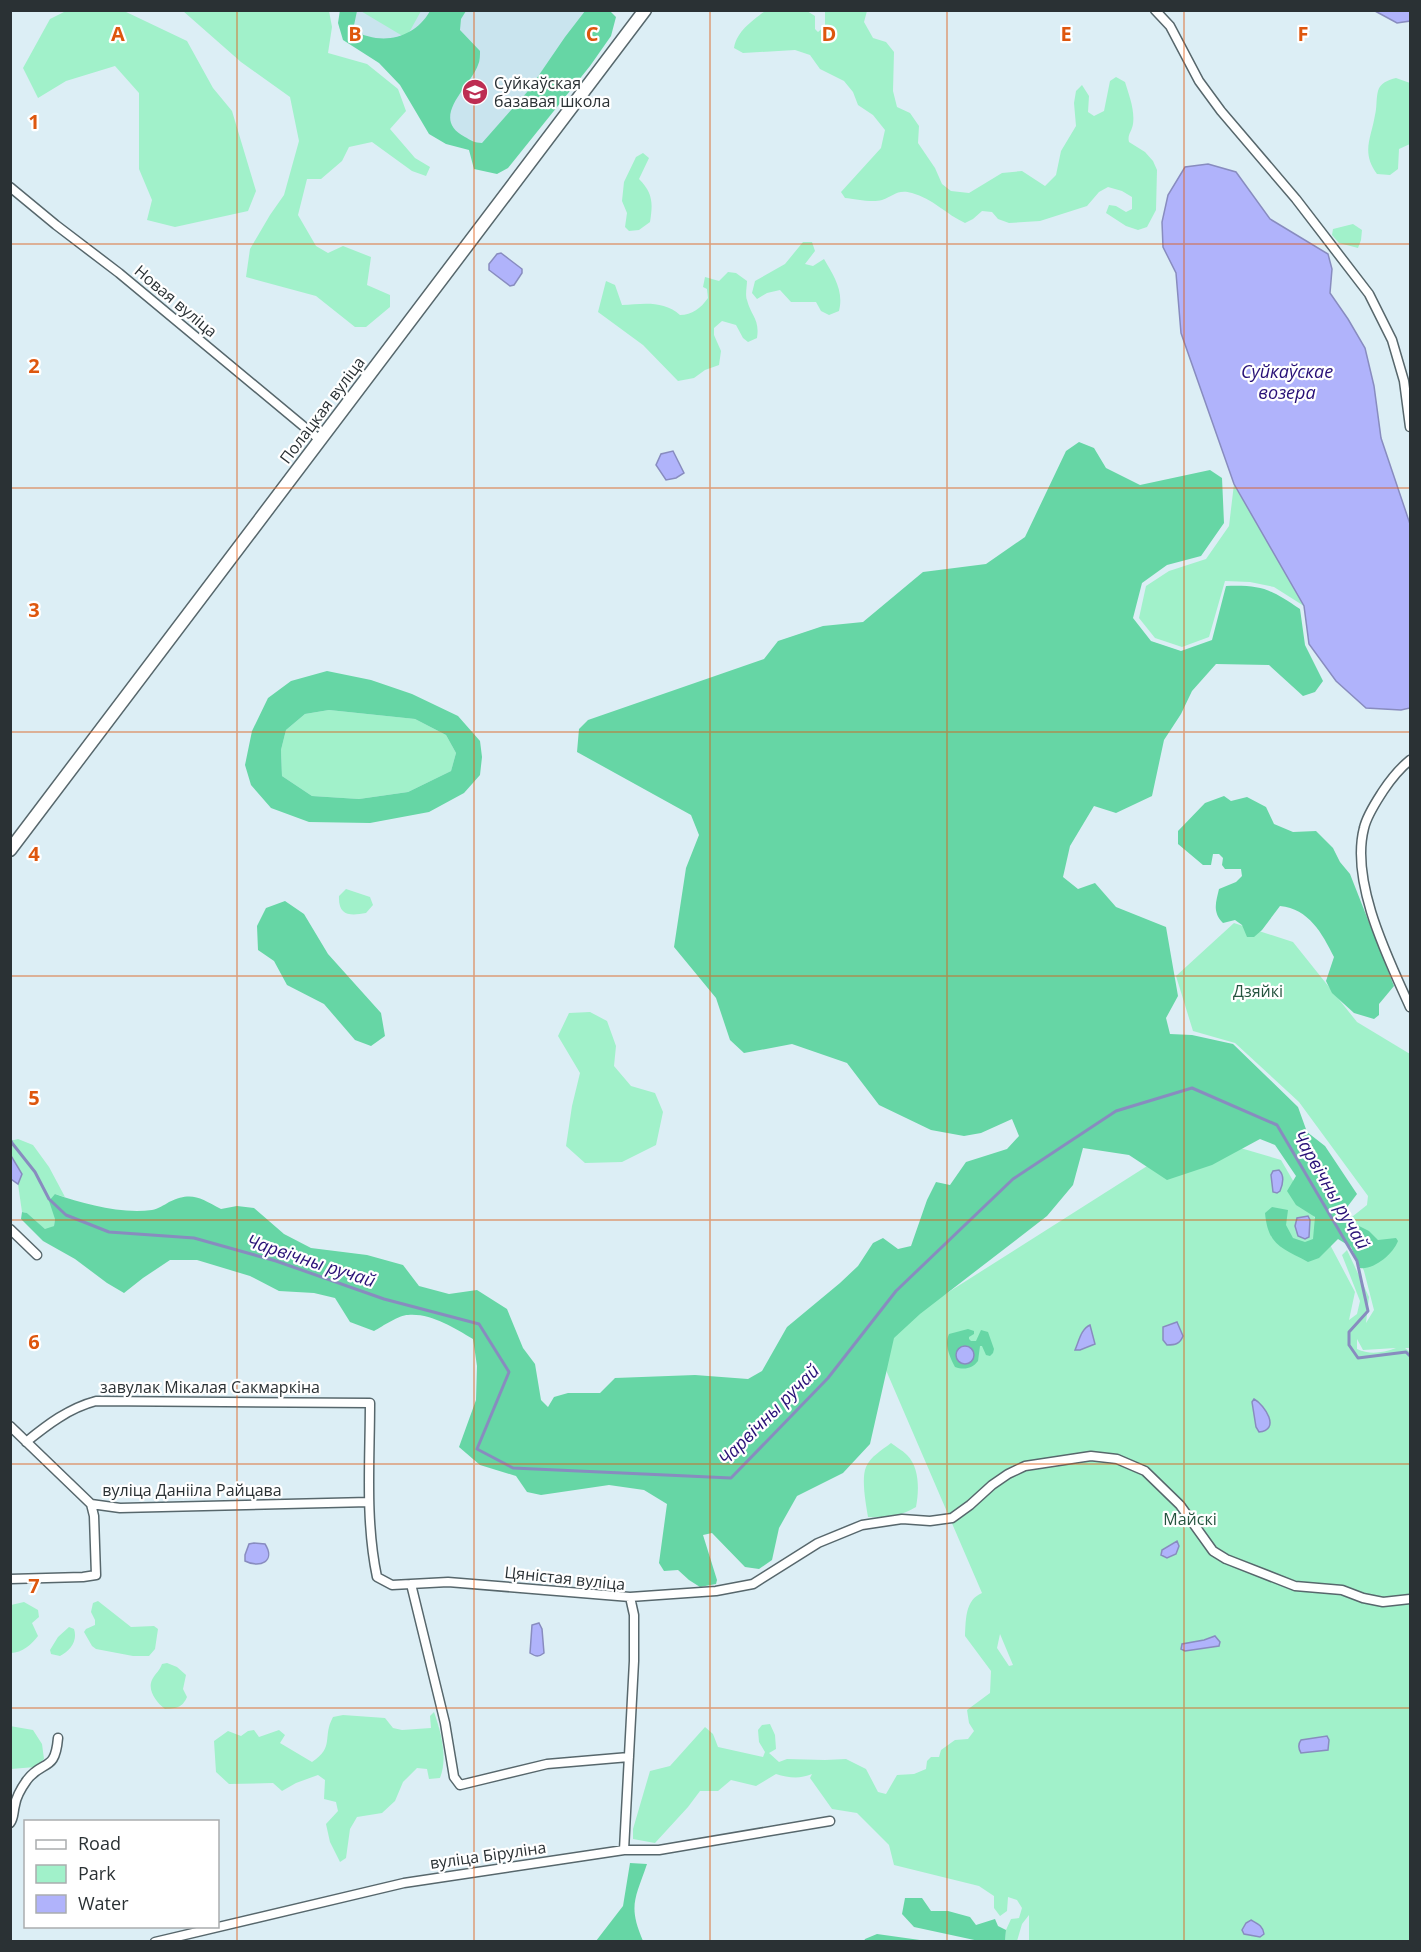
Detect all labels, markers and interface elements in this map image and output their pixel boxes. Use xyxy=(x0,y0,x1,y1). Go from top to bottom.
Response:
text: A xyxy=(111,20,125,47)
text: B xyxy=(348,20,362,47)
text: C xyxy=(586,20,599,47)
text: D xyxy=(822,20,836,47)
text: E xyxy=(1060,20,1072,47)
text: F xyxy=(1298,20,1308,47)
place label: Суйкаўская базавая школа xyxy=(494,72,610,112)
school or university icon: Суйкаўская базавая школа xyxy=(460,77,490,107)
text: 1 xyxy=(28,108,40,135)
street label: Новая вуліца xyxy=(130,260,222,342)
text: 2 xyxy=(28,352,40,379)
street label: Полацкая вуліца xyxy=(274,352,370,468)
water label: Суйкаўскае возера xyxy=(1241,359,1333,404)
text: 3 xyxy=(28,596,40,623)
text: 4 xyxy=(28,840,40,867)
park label: Дзяйкі xyxy=(1233,980,1283,1002)
text: 5 xyxy=(28,1084,40,1111)
water label: Чарвічны ручай xyxy=(1288,1126,1376,1254)
water label: Чарвічны ручай xyxy=(244,1228,379,1292)
text: 6 xyxy=(28,1328,40,1355)
water label: Чарвічны ручай xyxy=(712,1358,825,1470)
street label: завулак Мікалая Сакмаркіна xyxy=(100,1376,320,1398)
street label: вуліца Данііла Райцава xyxy=(102,1479,282,1501)
park label: Майскі xyxy=(1163,1508,1217,1530)
street label: Цяністая вуліца xyxy=(504,1561,626,1595)
text: 7 xyxy=(28,1572,40,1599)
legend xyxy=(24,1820,219,1928)
text: Road xyxy=(78,1831,121,1855)
street label: вуліца Біруліна xyxy=(428,1836,548,1874)
text: Park xyxy=(78,1861,116,1885)
text: Water xyxy=(78,1891,129,1915)

